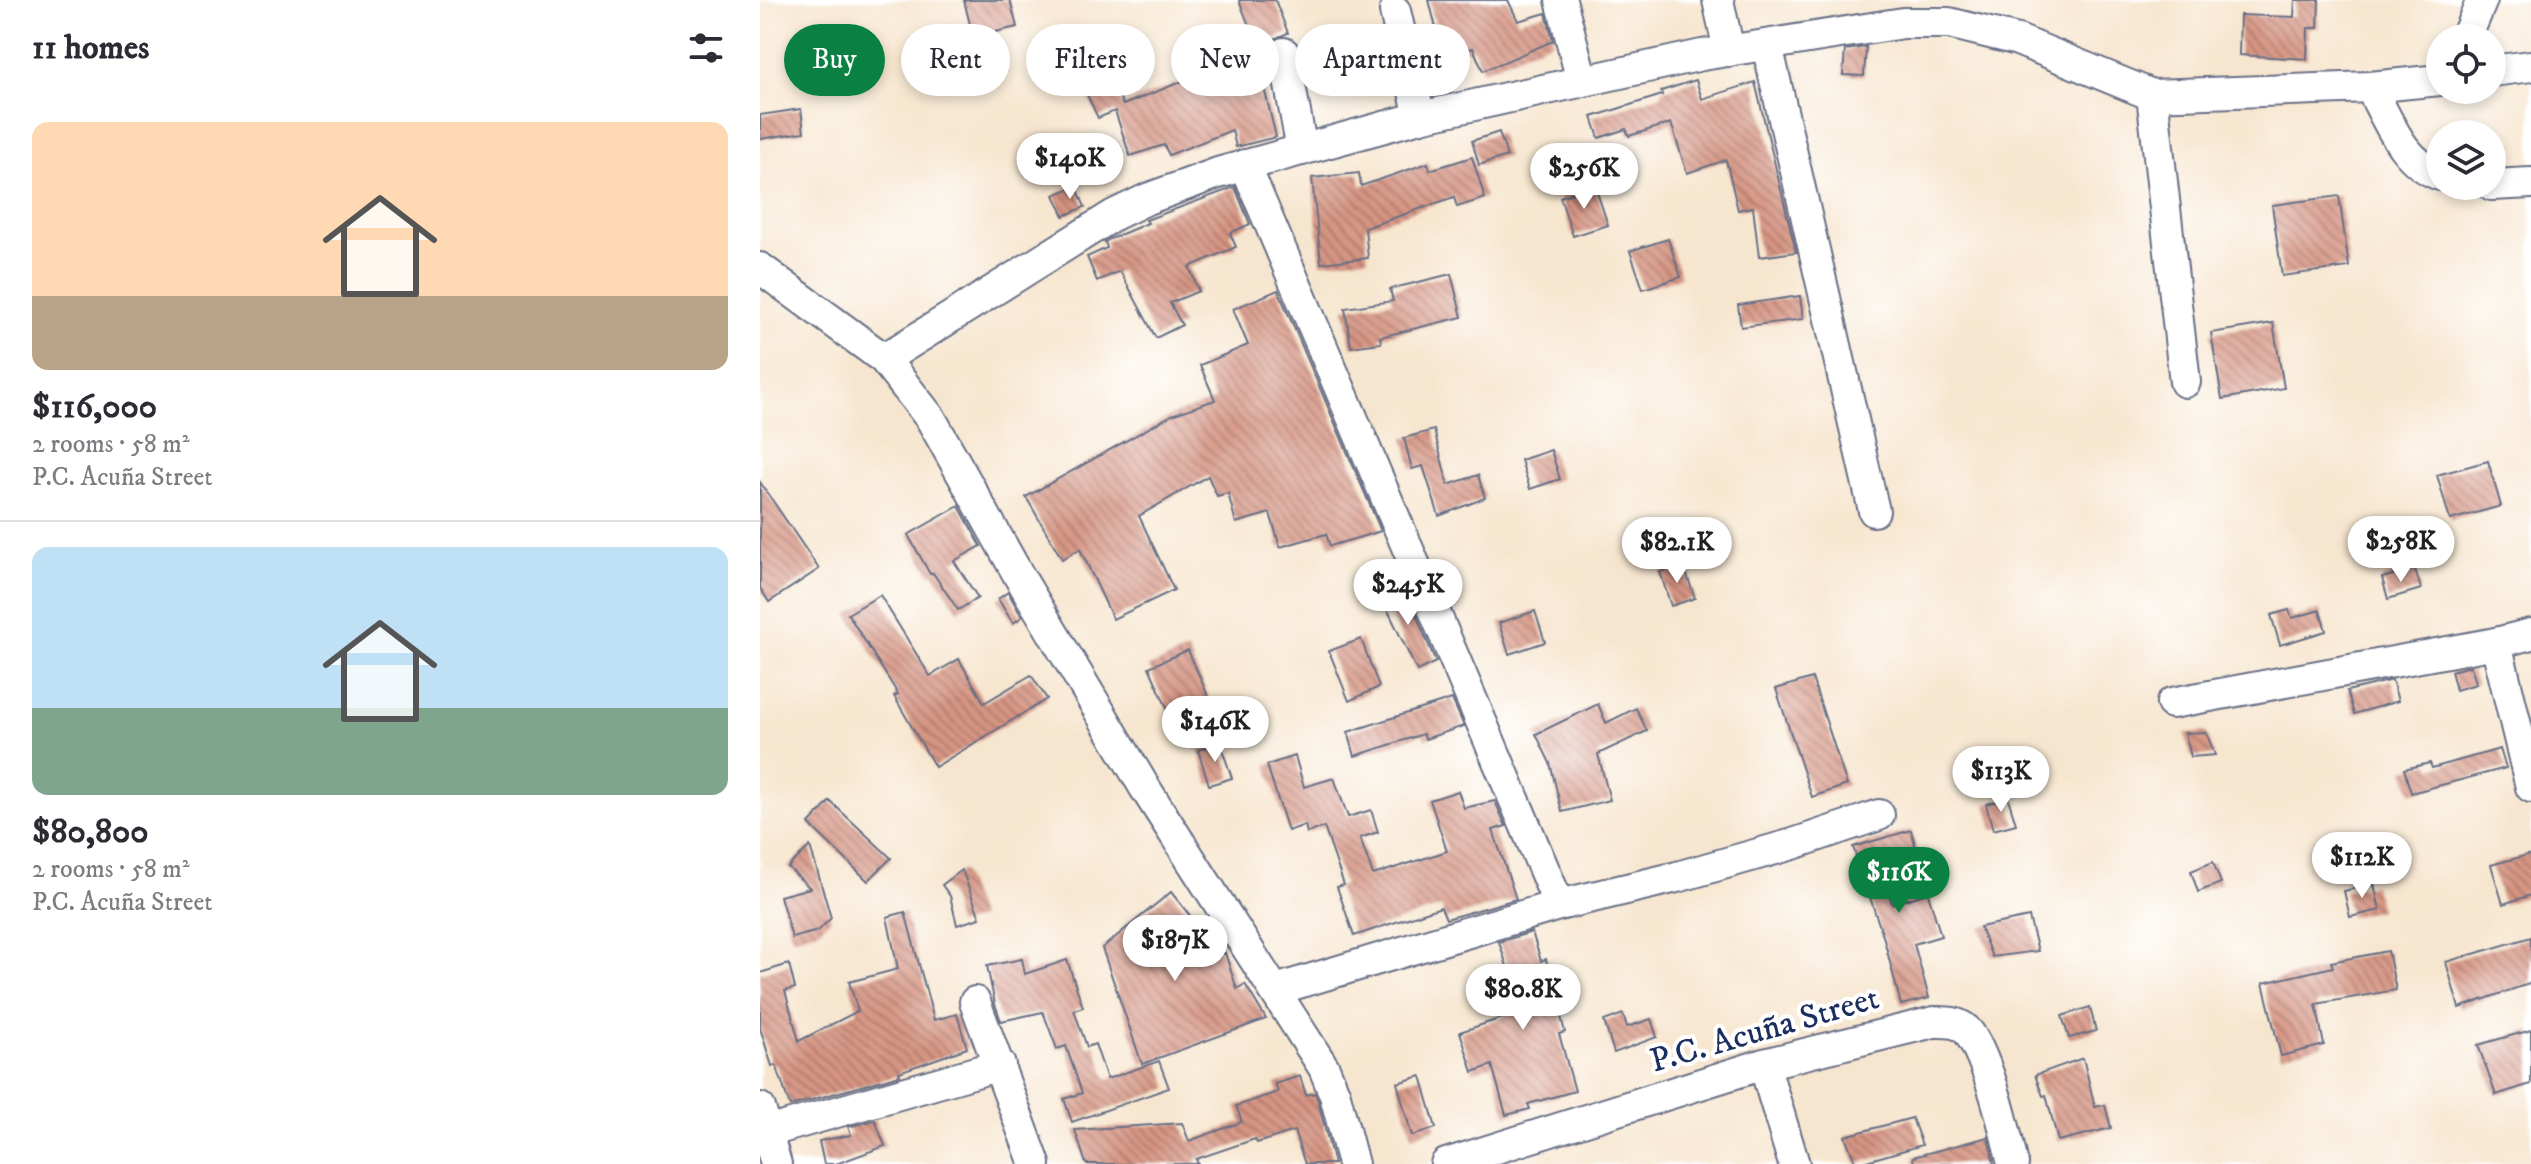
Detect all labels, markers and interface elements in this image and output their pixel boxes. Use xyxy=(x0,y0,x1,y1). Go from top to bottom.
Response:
chip: Buy xyxy=(784,24,885,96)
chip: Rent xyxy=(901,24,1010,96)
chip: Filters xyxy=(1026,24,1155,96)
chip: New xyxy=(1171,24,1279,96)
chip: Apartment xyxy=(1295,24,1470,96)
map controls xyxy=(2426,24,2506,200)
button: locate xyxy=(2426,24,2506,104)
icon: filters xyxy=(684,26,728,70)
text: 11 homes xyxy=(32,27,149,69)
button: layers xyxy=(2426,120,2506,200)
pin: $140K xyxy=(1014,133,1126,201)
text: $140K xyxy=(1035,142,1105,175)
pin: $256K xyxy=(1528,143,1640,211)
text: $256K xyxy=(1548,152,1620,185)
icon: home xyxy=(308,174,452,318)
text: $116,000 xyxy=(32,386,157,428)
text: 2 rooms · 58 m² xyxy=(32,428,190,461)
text: P.C. Acuña Street xyxy=(32,461,213,494)
pin: $258K xyxy=(2345,516,2457,584)
pin: $82.1K xyxy=(1612,517,1742,585)
text: $258K xyxy=(2366,525,2436,558)
text: $82.1K xyxy=(1640,526,1714,559)
pin: $245K xyxy=(1352,559,1464,627)
text: $245K xyxy=(1372,568,1444,601)
icon: home xyxy=(308,599,452,743)
pin: $146K xyxy=(1159,696,1271,764)
text: $146K xyxy=(1180,705,1250,738)
pin: $113K xyxy=(1945,746,2057,814)
text: $113K xyxy=(1970,755,2032,788)
text: $80,800 xyxy=(32,811,149,853)
pin: $112K xyxy=(2306,832,2418,900)
text: $112K xyxy=(2330,841,2394,874)
pin: $116K xyxy=(1843,847,1955,915)
text: 2 rooms · 58 m² xyxy=(32,853,190,886)
text: $116K xyxy=(1867,856,1931,889)
text: P.C. Acuña Street xyxy=(32,886,213,919)
pin: $187K xyxy=(1119,915,1231,983)
text: $187K xyxy=(1141,924,1209,957)
pin: $80.8K xyxy=(1458,964,1588,1032)
text: $80.8K xyxy=(1484,973,1562,1006)
street label: P.C. Acuña Street xyxy=(1645,977,1884,1083)

